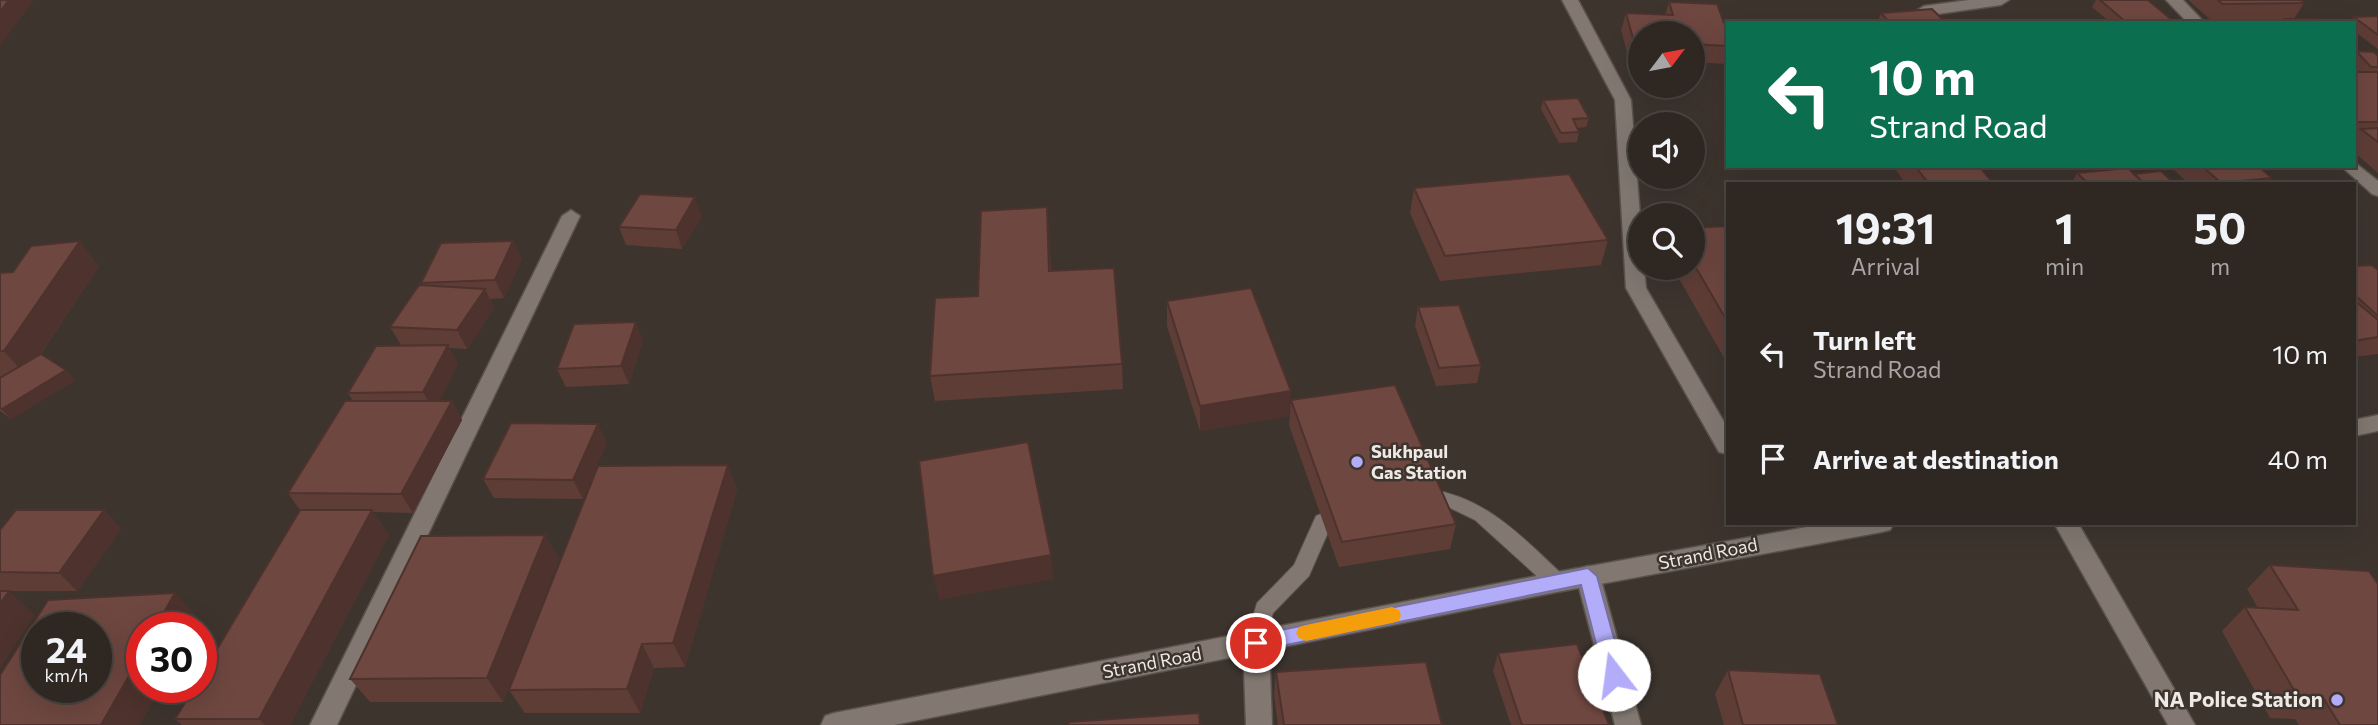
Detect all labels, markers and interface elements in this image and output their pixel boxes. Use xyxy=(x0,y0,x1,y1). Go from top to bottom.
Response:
north arrow xyxy=(1628,21,1704,98)
map controls xyxy=(1628,21,1705,280)
text: 10 m xyxy=(1869,45,1976,105)
icon: left xyxy=(1754,49,1845,140)
text: Strand Road xyxy=(1869,105,2047,145)
button: sound xyxy=(1628,112,1705,189)
text: 19:31 xyxy=(1836,201,1935,253)
text: 1 xyxy=(2055,201,2074,253)
text: 50 xyxy=(2194,201,2246,253)
button: search xyxy=(1628,203,1705,280)
text: Arrival xyxy=(1851,252,1920,280)
text: min xyxy=(2045,252,2084,280)
text: m xyxy=(2210,252,2230,280)
text: Turn left xyxy=(1813,324,1916,355)
icon: left xyxy=(1754,335,1792,373)
text: 10 m xyxy=(2272,338,2328,369)
text: Strand Road xyxy=(1813,355,1941,383)
place label: Sukhpaul Gas Station xyxy=(1371,440,1467,483)
icon: arrive xyxy=(1754,440,1792,478)
text: Arrive at destination xyxy=(1813,443,2059,474)
text: 40 m xyxy=(2268,443,2328,474)
marker: Sukhpaul Gas Station xyxy=(1349,454,1365,470)
street label: Strand Road xyxy=(1656,533,1759,573)
speed limit sign: 30 xyxy=(126,612,217,703)
pin xyxy=(1226,613,1286,673)
icon: arrive xyxy=(1237,624,1275,662)
text: 24 xyxy=(46,627,87,670)
position arrow xyxy=(1577,638,1651,712)
street label: Strand Road xyxy=(1100,642,1203,682)
text: km/h xyxy=(45,664,88,686)
place label: NA Police Station xyxy=(2154,686,2323,711)
marker: NA Police Station xyxy=(2329,692,2345,708)

